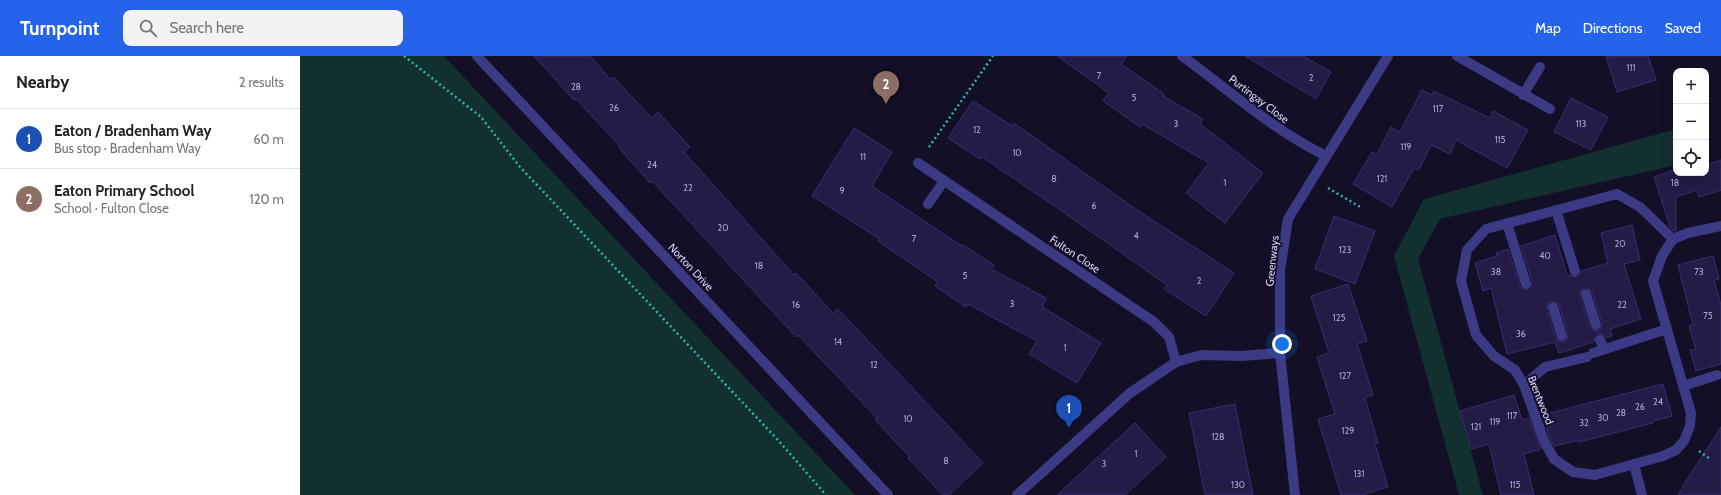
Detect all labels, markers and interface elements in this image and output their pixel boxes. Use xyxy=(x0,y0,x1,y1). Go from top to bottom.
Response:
search box xyxy=(123,10,403,46)
text: Turnpoint xyxy=(20,17,99,40)
icon: search xyxy=(137,17,159,39)
text: Search here xyxy=(169,19,244,37)
text: Map xyxy=(1535,19,1561,37)
text: Directions xyxy=(1583,19,1643,37)
text: Saved xyxy=(1665,19,1701,37)
house number: 111 xyxy=(1627,62,1635,73)
map controls xyxy=(1673,68,1709,176)
button: + xyxy=(1673,68,1709,104)
house number: 7 xyxy=(1097,70,1102,81)
pin: 2 xyxy=(873,71,899,104)
text: Nearby xyxy=(16,72,69,92)
street label: Purtingay Close xyxy=(1226,72,1292,126)
house number: 2 xyxy=(1309,72,1314,83)
text: 2 results xyxy=(239,74,284,90)
house number: 28 xyxy=(571,81,581,92)
house number: 5 xyxy=(1132,92,1137,103)
house number: 26 xyxy=(609,102,619,113)
house number: 117 xyxy=(1433,103,1444,114)
button: − xyxy=(1673,104,1709,140)
house number: 3 xyxy=(1174,118,1179,129)
house number: 113 xyxy=(1576,118,1586,129)
text: Eaton / Bradenham Way xyxy=(54,122,211,140)
house number: 12 xyxy=(973,124,981,135)
text: 1 xyxy=(27,131,31,147)
text: 60 m xyxy=(253,131,284,147)
house number: 115 xyxy=(1495,134,1505,145)
text: Bus stop · Bradenham Way xyxy=(54,140,201,156)
button: locate xyxy=(1673,140,1709,176)
house number: 119 xyxy=(1401,141,1411,152)
house number: 10 xyxy=(1012,147,1022,158)
house number: 11 xyxy=(860,151,866,162)
house number: 24 xyxy=(647,159,657,170)
house number: 8 xyxy=(1051,173,1057,184)
house number: 121 xyxy=(1377,173,1387,184)
house number: 1 xyxy=(1224,177,1227,188)
house number: 18 xyxy=(1671,177,1679,188)
text: Eaton Primary School xyxy=(54,182,194,200)
house number: 22 xyxy=(683,182,693,193)
house number: 9 xyxy=(839,185,845,196)
text: 2 xyxy=(26,191,32,207)
text: 120 m xyxy=(250,191,284,207)
text: School · Fulton Close xyxy=(54,200,169,216)
house number: 6 xyxy=(1091,200,1097,211)
house number: 20 xyxy=(718,222,729,233)
house number: 4 xyxy=(1133,230,1139,241)
street label: Fulton Close xyxy=(1047,232,1103,276)
house number: 7 xyxy=(912,233,917,244)
street label: Greenways xyxy=(1262,234,1282,287)
house number: 20 xyxy=(1615,238,1626,249)
street label: Norton Drive xyxy=(665,240,717,294)
house number: 123 xyxy=(1339,244,1351,255)
house number: 40 xyxy=(1539,250,1551,261)
house number: 18 xyxy=(755,260,763,271)
house number: 38 xyxy=(1491,266,1501,277)
house number: 73 xyxy=(1694,266,1704,277)
house number: 5 xyxy=(963,270,968,281)
house number: 2 xyxy=(1197,275,1202,286)
house number: 3 xyxy=(1010,298,1015,309)
house number: 16 xyxy=(792,299,800,310)
house number: 22 xyxy=(1617,299,1627,310)
house number: 75 xyxy=(1703,310,1713,321)
house number: 125 xyxy=(1333,312,1345,323)
house number: 36 xyxy=(1516,328,1526,339)
your location xyxy=(1272,334,1292,354)
house number: 14 xyxy=(834,336,842,347)
house number: 1 xyxy=(1064,342,1067,353)
house number: 12 xyxy=(870,359,878,370)
house number: 127 xyxy=(1339,370,1352,381)
street label: Brentwood xyxy=(1525,374,1557,426)
pin: 1 xyxy=(1056,395,1082,428)
house number: 24 xyxy=(1653,396,1663,407)
house number: 26 xyxy=(1635,401,1645,412)
house number: 28 xyxy=(1616,407,1626,418)
house number: 117 xyxy=(1507,410,1518,421)
house number: 30 xyxy=(1597,412,1609,423)
house number: 10 xyxy=(903,413,913,424)
house number: 119 xyxy=(1490,416,1500,427)
house number: 32 xyxy=(1579,417,1589,428)
house number: 121 xyxy=(1471,421,1481,432)
house number: 129 xyxy=(1342,425,1354,436)
house number: 128 xyxy=(1211,431,1225,442)
house number: 1 xyxy=(1135,448,1138,459)
house number: 8 xyxy=(943,455,949,466)
house number: 3 xyxy=(1102,458,1107,469)
house number: 131 xyxy=(1354,468,1364,479)
house number: 130 xyxy=(1231,479,1245,490)
house number: 115 xyxy=(1510,479,1520,490)

